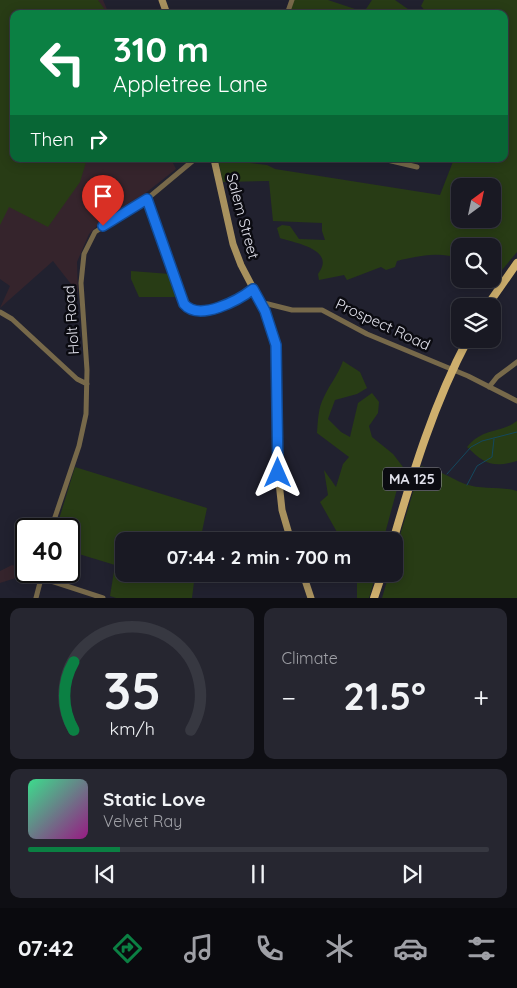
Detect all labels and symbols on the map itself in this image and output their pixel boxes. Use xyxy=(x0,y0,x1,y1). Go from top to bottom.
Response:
street label: Salem Street xyxy=(222,171,264,261)
pin xyxy=(82,175,124,226)
north arrow xyxy=(451,178,501,228)
street label: Holt Road xyxy=(59,285,83,355)
street label: Prospect Road xyxy=(333,294,433,354)
position arrow xyxy=(251,446,303,498)
road number: MA 125 xyxy=(383,468,441,490)
speed limit sign: 40 xyxy=(15,518,80,583)

